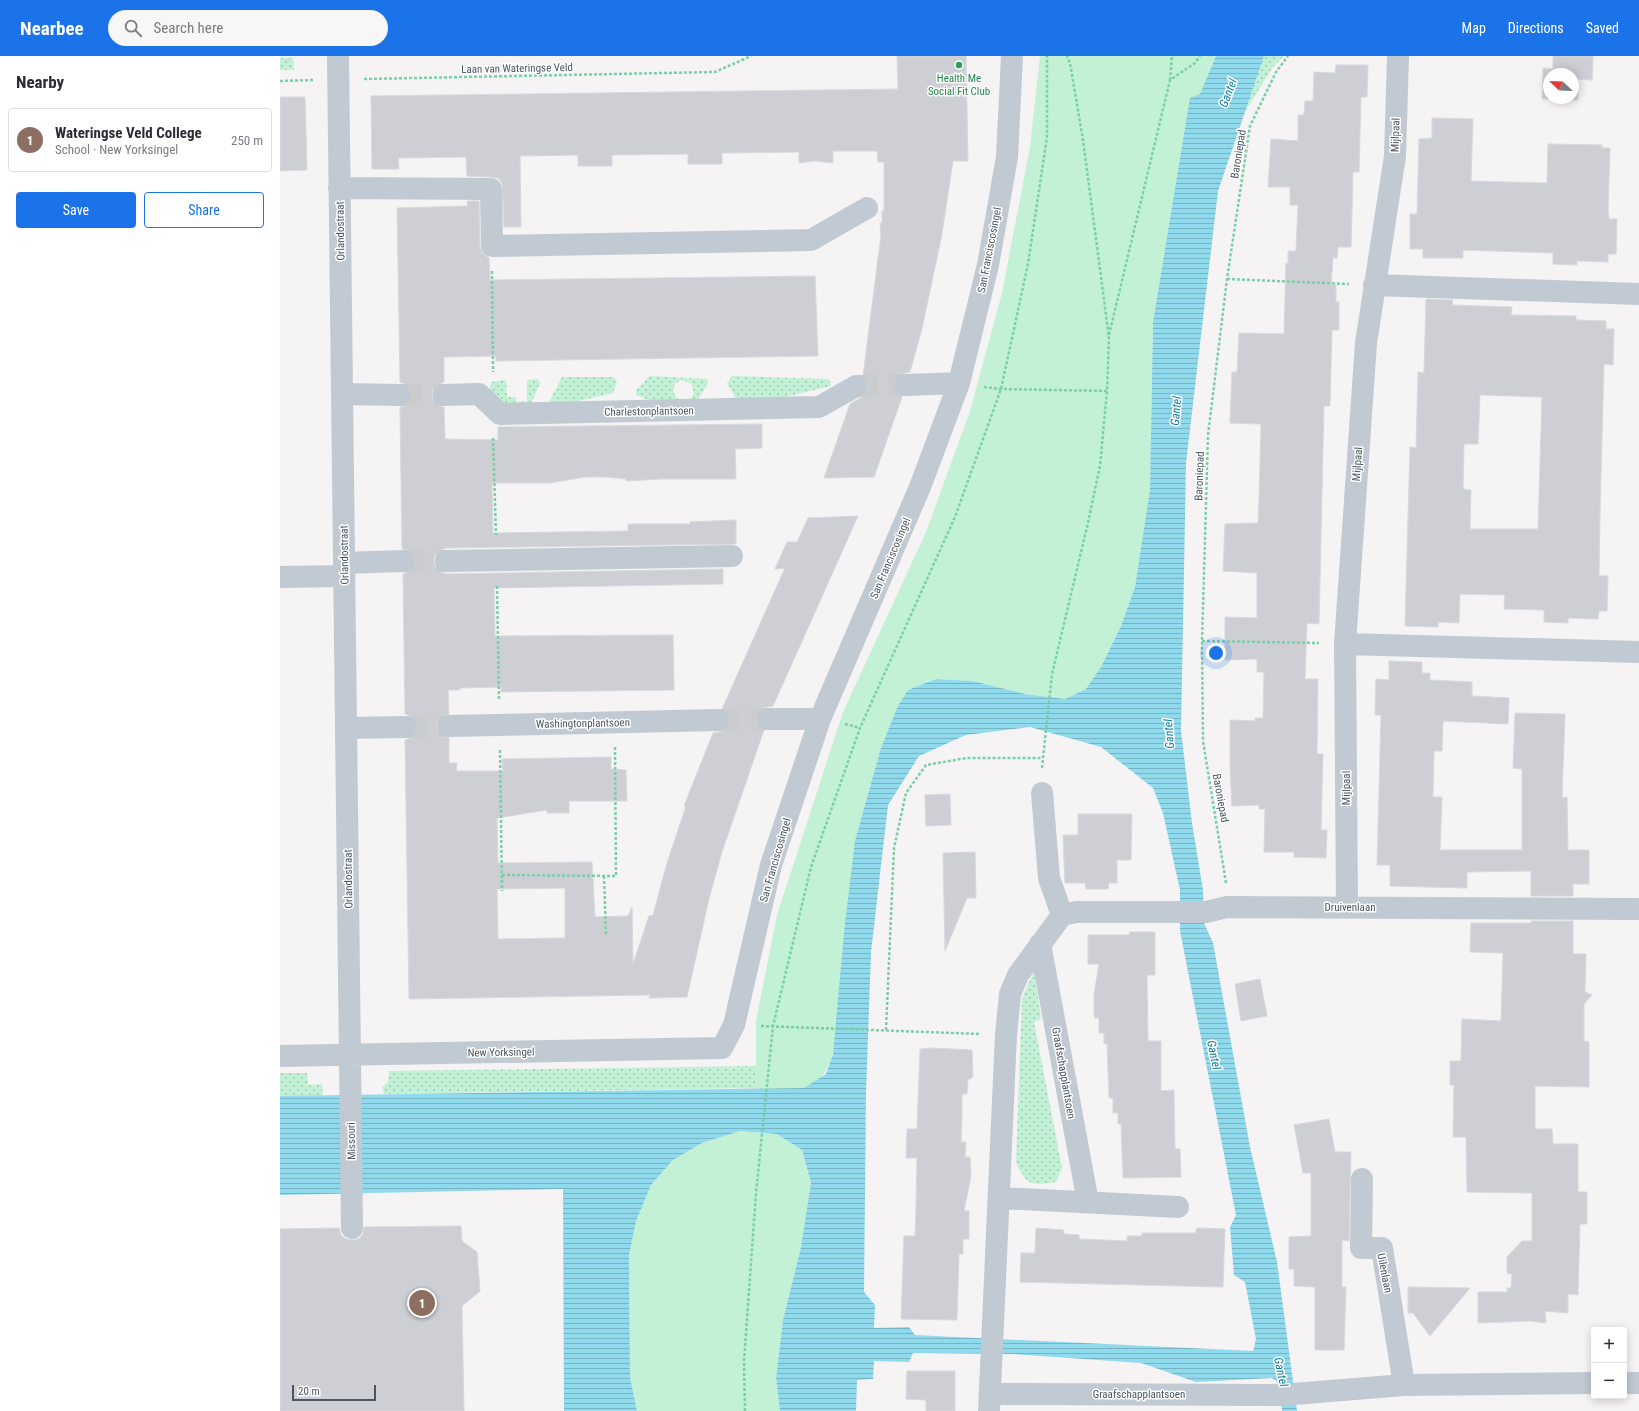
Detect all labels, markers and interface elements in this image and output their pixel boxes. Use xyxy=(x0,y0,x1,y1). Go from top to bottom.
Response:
search box xyxy=(108,10,388,46)
text: Nearbee xyxy=(20,17,84,40)
icon: search xyxy=(122,17,144,39)
text: Search here xyxy=(154,19,223,37)
text: Map xyxy=(1462,20,1486,36)
text: Directions xyxy=(1508,20,1564,36)
text: Saved xyxy=(1586,20,1619,36)
marker: Health Me Social Fit Club xyxy=(954,60,964,70)
street label: Laan van Wateringse Veld xyxy=(461,61,573,76)
north arrow xyxy=(1543,68,1579,104)
text: Nearby xyxy=(16,72,64,92)
place label: Health Me Social Fit Club xyxy=(928,72,990,98)
water label: Gantel xyxy=(1216,76,1240,109)
street label: Mijlpaal xyxy=(1388,118,1403,152)
text: Wateringse Veld College xyxy=(55,124,202,142)
street label: Baroniepad xyxy=(1228,129,1249,179)
text: 1 xyxy=(27,133,33,148)
text: 250 m xyxy=(231,133,263,148)
text: School · New Yorksingel xyxy=(55,142,178,157)
button: Save xyxy=(16,192,136,228)
button: Share xyxy=(144,192,264,228)
street label: Orlandostraat xyxy=(333,201,348,261)
street label: San Franciscosingel xyxy=(975,206,1004,294)
water label: Gantel xyxy=(1168,395,1184,426)
street label: Charlestonplantsoen xyxy=(604,404,694,419)
street label: Mijlpaal xyxy=(1350,446,1365,482)
street label: Baroniepad xyxy=(1192,451,1207,501)
street label: San Franciscosingel xyxy=(867,516,913,601)
street label: Orlandostraat xyxy=(337,525,352,585)
your location xyxy=(1206,643,1226,663)
street label: Washingtonplantsoen xyxy=(536,716,630,731)
water label: Gantel xyxy=(1161,718,1177,749)
street label: Mijlpaal xyxy=(1340,771,1353,805)
street label: Baroniepad xyxy=(1210,773,1231,823)
street label: San Franciscosingel xyxy=(757,817,794,904)
street label: Orlandostraat xyxy=(341,849,356,909)
street label: Druivenlaan xyxy=(1325,901,1375,914)
street label: Graafschapplantsoen xyxy=(1049,1026,1078,1120)
water label: Gantel xyxy=(1204,1039,1224,1071)
street label: New Yorksingel xyxy=(467,1045,535,1060)
street label: Missouri xyxy=(345,1122,358,1160)
street label: Uilenlaan xyxy=(1374,1252,1395,1294)
pin: 1 xyxy=(409,1288,435,1318)
map controls xyxy=(1591,1327,1627,1399)
button: + xyxy=(1591,1327,1627,1363)
water label: Gantel xyxy=(1271,1356,1291,1388)
button: − xyxy=(1591,1363,1627,1399)
scale bar xyxy=(292,1383,376,1402)
text: 20 m xyxy=(298,1385,320,1398)
street label: Graafschapplantsoen xyxy=(1093,1388,1185,1401)

